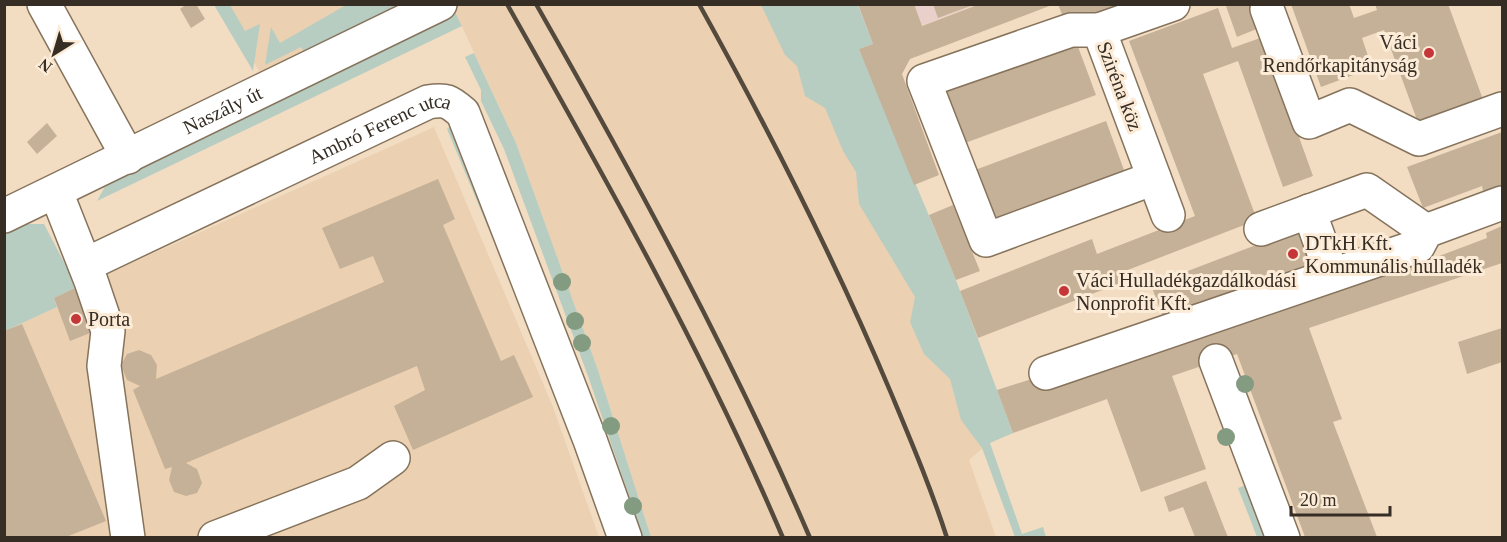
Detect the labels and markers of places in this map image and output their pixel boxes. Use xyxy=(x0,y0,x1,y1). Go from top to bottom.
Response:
place label: Váci Rendőrkapitányság xyxy=(1263,31,1417,77)
marker: Váci Rendőrkapitányság xyxy=(1422,46,1436,60)
place label: DTkH Kft. Kommunális hulladék xyxy=(1305,232,1482,277)
marker: DTkH Kft. Kommunális hulladék xyxy=(1286,247,1300,261)
place label: Váci Hulladékgazdálkodási Nonprofit Kft. xyxy=(1076,269,1297,315)
marker: Váci Hulladékgazdálkodási Nonprofit Kft. xyxy=(1057,284,1071,298)
place label: Porta xyxy=(88,308,130,330)
marker: Porta xyxy=(69,312,83,326)

